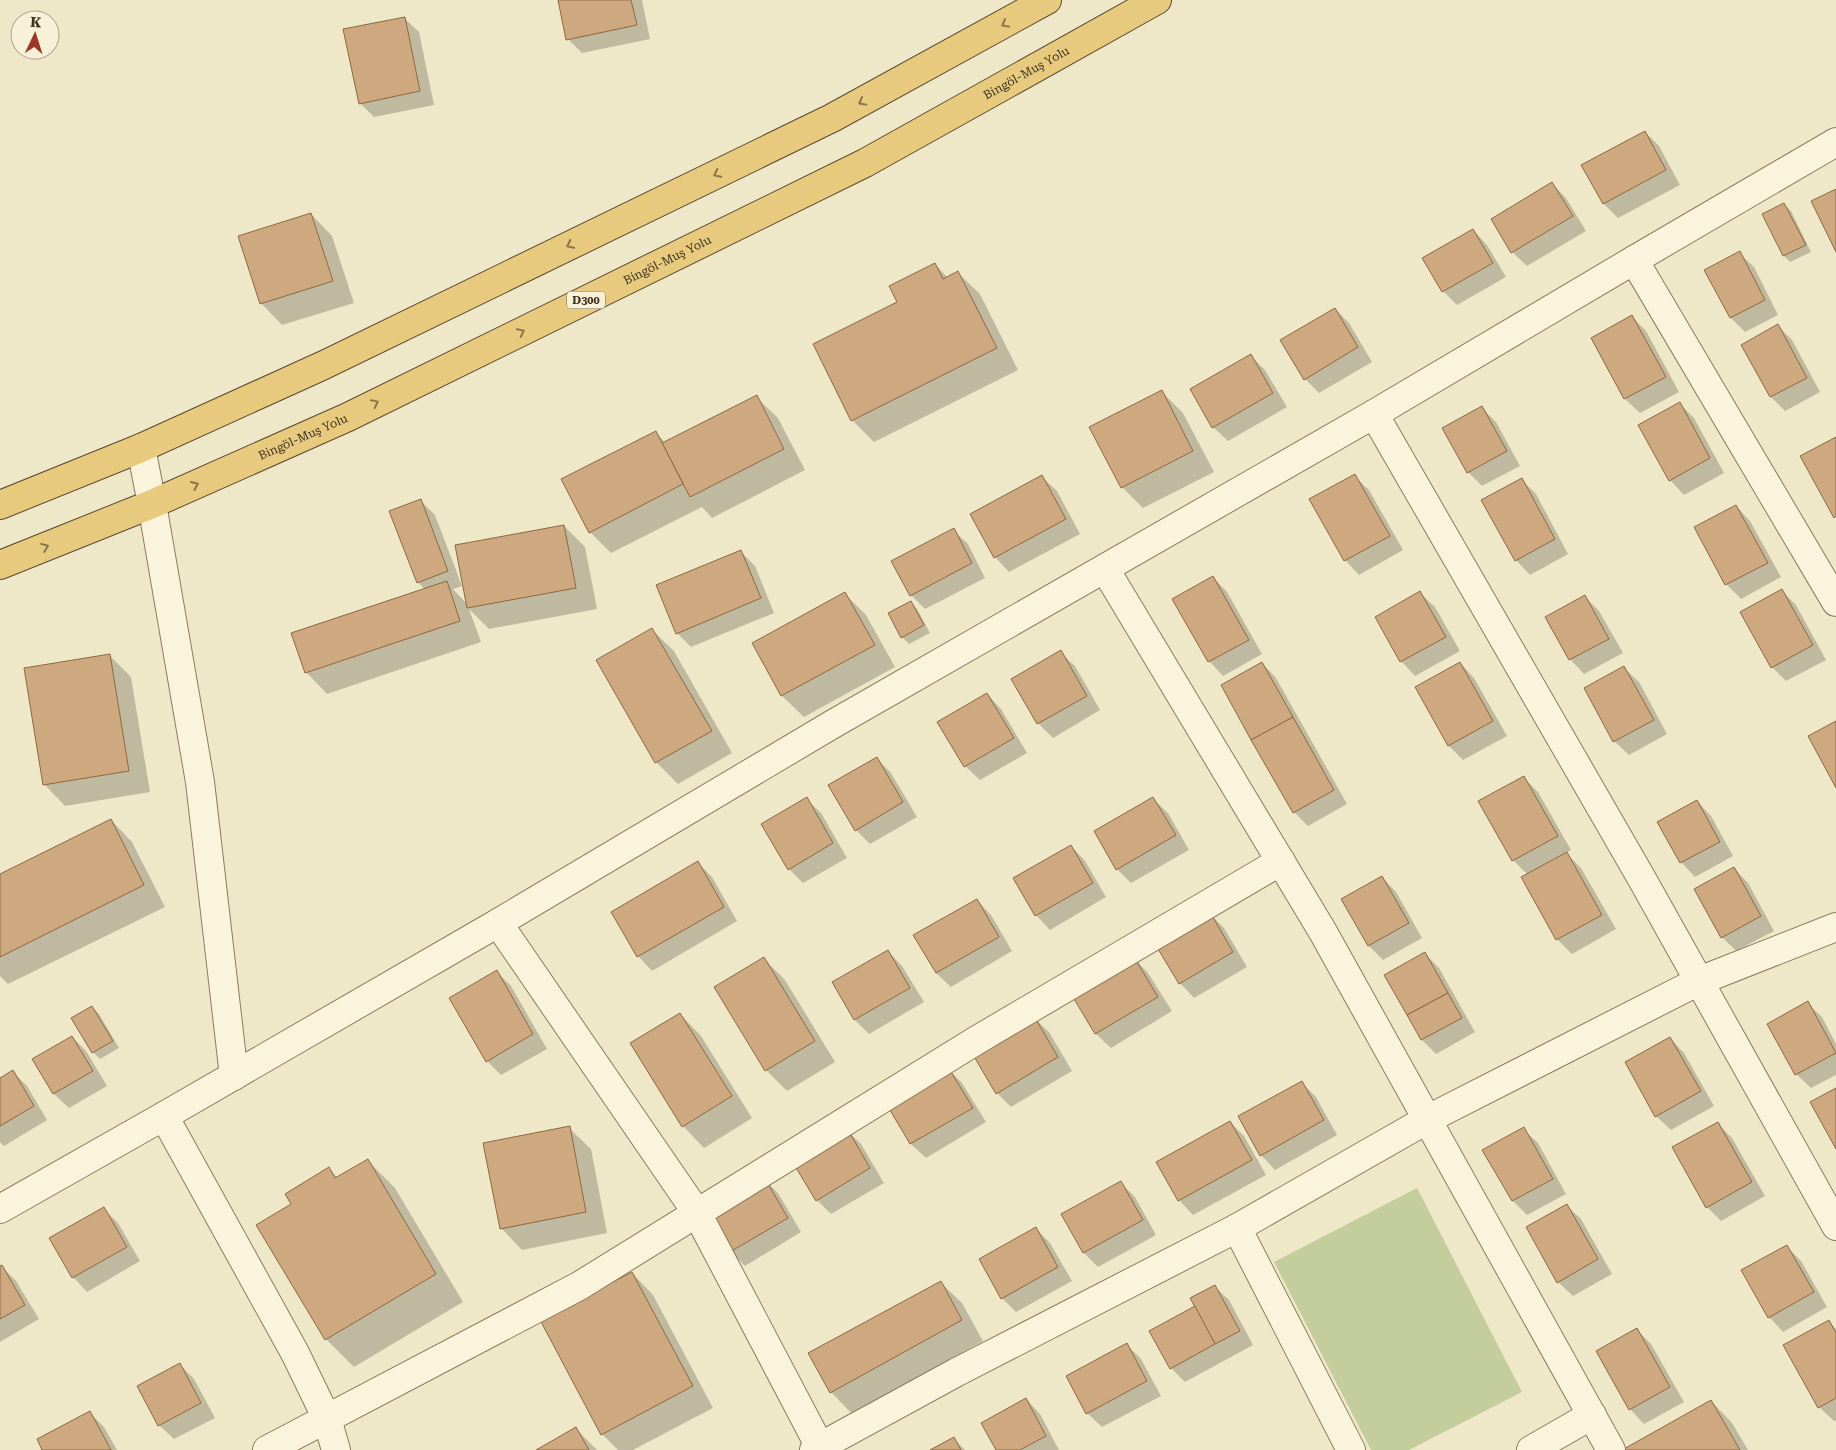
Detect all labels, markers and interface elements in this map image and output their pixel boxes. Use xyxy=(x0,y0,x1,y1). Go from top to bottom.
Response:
north arrow xyxy=(10,10,60,60)
text: K xyxy=(30,14,42,30)
one-way arrow xyxy=(1001,18,1010,28)
street label: Bingöl-Muş Yolu xyxy=(981,43,1072,102)
one-way arrow xyxy=(859,96,868,106)
one-way arrow xyxy=(713,168,722,179)
street label: Bingöl-Muş Yolu xyxy=(621,232,714,288)
one-way arrow xyxy=(567,239,576,249)
road number: D300 xyxy=(567,292,605,308)
one-way arrow xyxy=(516,328,525,338)
one-way arrow xyxy=(370,399,379,410)
street label: Bingöl-Muş Yolu xyxy=(256,411,350,463)
one-way arrow xyxy=(190,480,199,491)
one-way arrow xyxy=(40,543,49,553)

